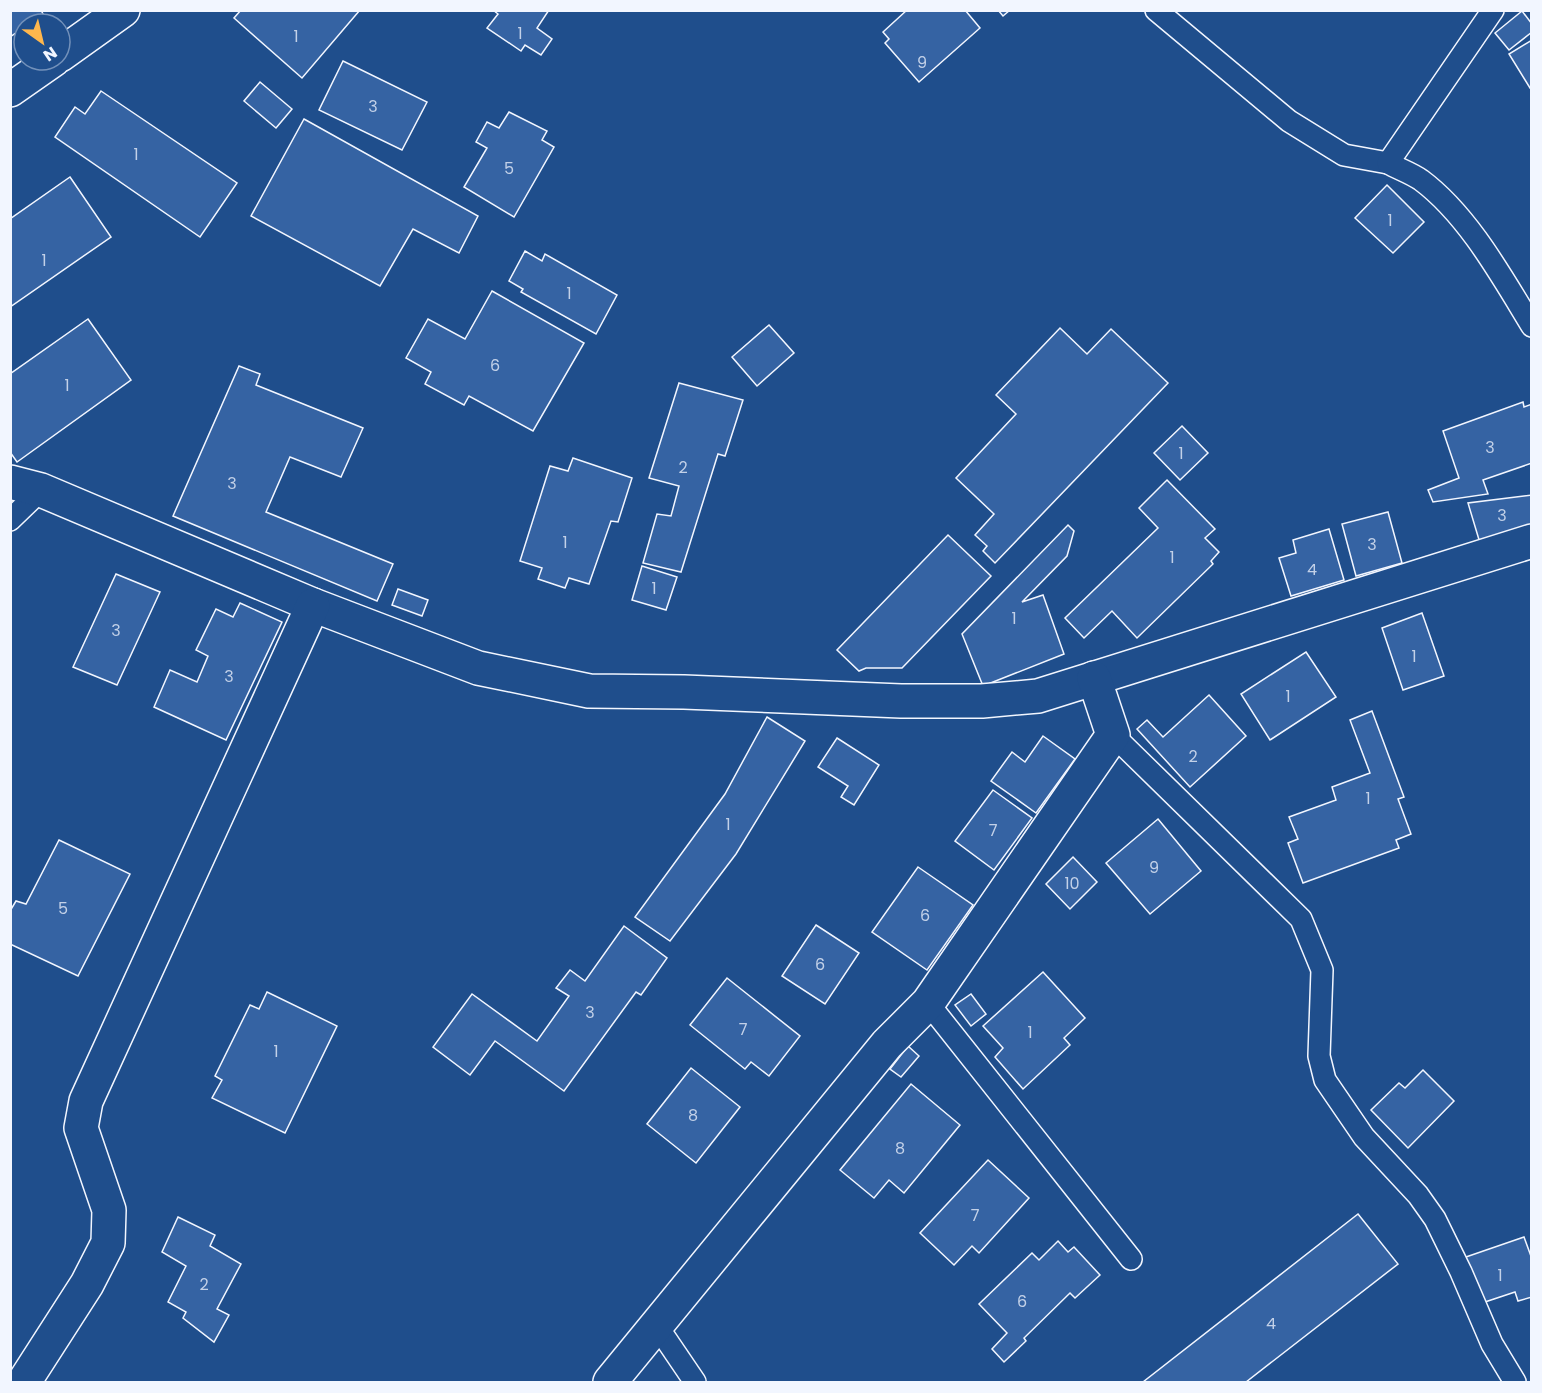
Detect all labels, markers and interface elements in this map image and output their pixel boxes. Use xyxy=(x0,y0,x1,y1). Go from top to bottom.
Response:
north arrow xyxy=(12,12,72,72)
house number: 1 xyxy=(517,22,523,45)
house number: 1 xyxy=(293,25,299,48)
text: N xyxy=(39,41,62,67)
house number: 9 xyxy=(917,51,927,74)
house number: 3 xyxy=(368,95,378,118)
house number: 1 xyxy=(133,143,139,166)
house number: 5 xyxy=(504,157,514,180)
house number: 1 xyxy=(1387,209,1393,232)
house number: 1 xyxy=(41,249,47,272)
house number: 1 xyxy=(566,282,572,305)
house number: 6 xyxy=(490,354,500,377)
house number: 1 xyxy=(64,374,70,397)
house number: 3 xyxy=(1485,436,1495,459)
house number: 1 xyxy=(1178,442,1184,465)
house number: 2 xyxy=(678,456,688,479)
house number: 3 xyxy=(227,472,237,495)
house number: 3 xyxy=(1497,504,1507,527)
house number: 1 xyxy=(562,531,568,554)
house number: 3 xyxy=(1367,533,1377,556)
house number: 1 xyxy=(1169,546,1175,569)
house number: 4 xyxy=(1307,558,1317,581)
house number: 1 xyxy=(651,577,657,600)
house number: 1 xyxy=(1011,607,1017,630)
house number: 3 xyxy=(111,619,121,642)
house number: 1 xyxy=(1411,645,1417,668)
house number: 3 xyxy=(224,665,234,688)
house number: 1 xyxy=(1285,685,1291,708)
house number: 2 xyxy=(1188,745,1198,768)
house number: 1 xyxy=(1365,787,1371,810)
house number: 1 xyxy=(725,813,731,836)
house number: 7 xyxy=(989,819,998,842)
house number: 9 xyxy=(1149,856,1159,879)
house number: 10 xyxy=(1064,872,1080,895)
house number: 5 xyxy=(58,897,68,920)
house number: 6 xyxy=(920,904,930,927)
house number: 6 xyxy=(815,953,825,976)
house number: 3 xyxy=(585,1001,595,1024)
house number: 7 xyxy=(739,1018,748,1041)
house number: 1 xyxy=(1027,1021,1033,1044)
house number: 1 xyxy=(273,1040,279,1063)
house number: 8 xyxy=(688,1104,698,1127)
house number: 8 xyxy=(895,1137,905,1160)
house number: 7 xyxy=(971,1204,980,1227)
house number: 1 xyxy=(1497,1264,1503,1287)
house number: 2 xyxy=(199,1273,209,1296)
house number: 6 xyxy=(1017,1290,1027,1313)
house number: 4 xyxy=(1266,1312,1276,1335)

